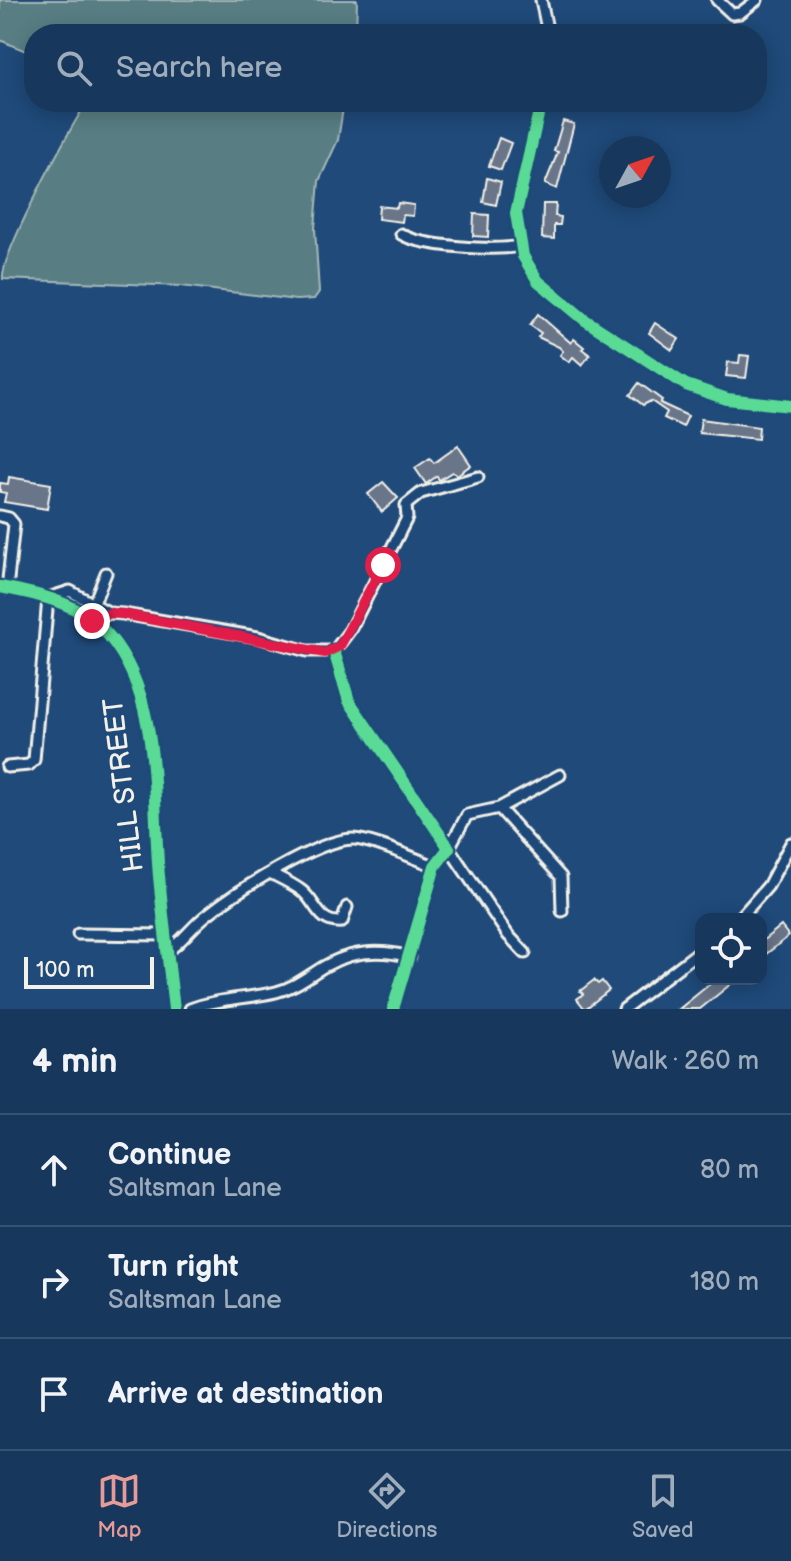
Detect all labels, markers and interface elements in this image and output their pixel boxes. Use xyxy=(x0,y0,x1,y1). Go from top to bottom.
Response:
search box xyxy=(24,24,767,112)
icon: search xyxy=(52,46,96,90)
text: Search here xyxy=(116,50,282,86)
north arrow xyxy=(599,136,671,208)
route start xyxy=(365,547,401,583)
route end xyxy=(74,603,110,639)
street label: HILL STREET xyxy=(97,696,151,874)
map controls xyxy=(695,913,767,985)
button: locate xyxy=(695,913,767,985)
scale bar xyxy=(24,953,154,989)
text: 100 m xyxy=(36,957,95,984)
text: 4 min xyxy=(32,1041,118,1082)
text: Walk · 260 m xyxy=(612,1046,759,1077)
text: Continue xyxy=(108,1137,231,1173)
icon: ahead xyxy=(32,1148,76,1192)
text: 80 m xyxy=(700,1155,759,1186)
text: Saltsman Lane xyxy=(108,1173,282,1204)
text: Turn right xyxy=(108,1249,239,1285)
icon: right xyxy=(32,1260,76,1304)
text: 180 m xyxy=(690,1267,759,1298)
text: Saltsman Lane xyxy=(108,1285,282,1316)
icon: arrive xyxy=(32,1372,76,1416)
text: Arrive at destination xyxy=(108,1376,384,1412)
tab: Map xyxy=(97,1469,142,1544)
tab: Directions xyxy=(336,1469,437,1544)
tab: Saved xyxy=(632,1469,694,1544)

